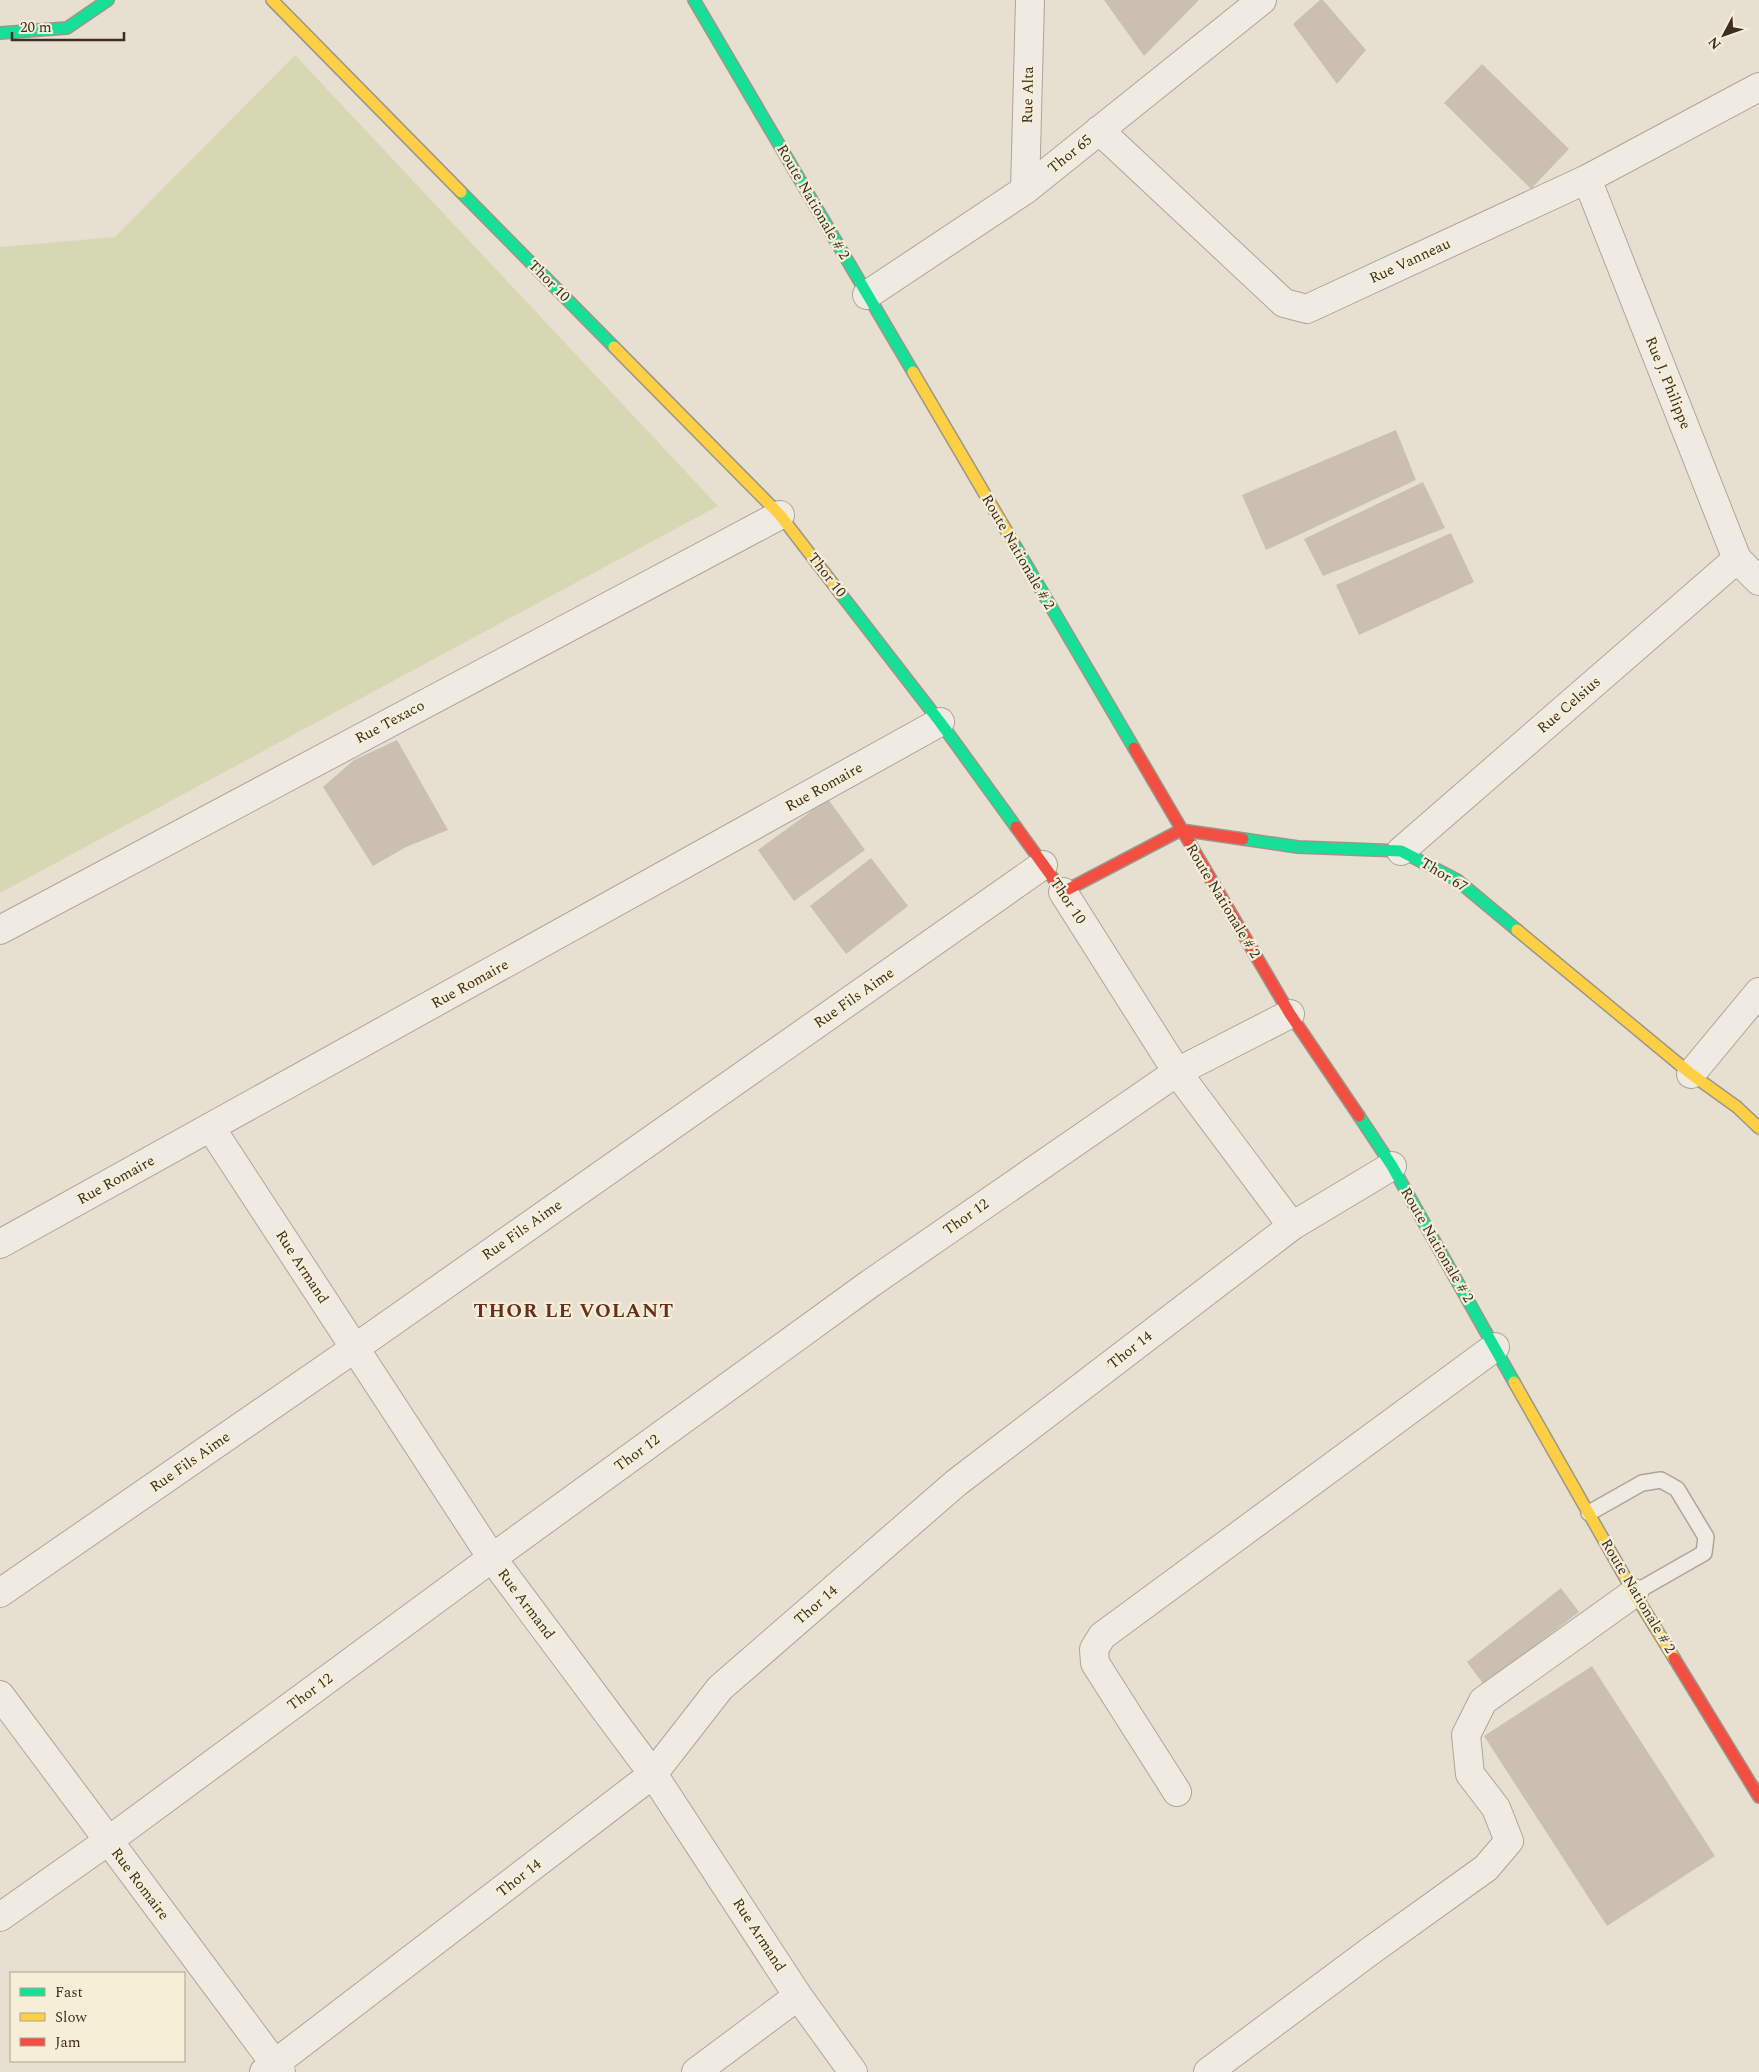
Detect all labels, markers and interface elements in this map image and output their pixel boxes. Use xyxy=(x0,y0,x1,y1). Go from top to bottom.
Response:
scale bar xyxy=(12,10,125,42)
north arrow xyxy=(1699,10,1749,60)
text: 20 m xyxy=(20,16,52,39)
text: N xyxy=(1703,32,1726,54)
street label: Rue Alta xyxy=(1016,65,1040,124)
street label: Thor 65 xyxy=(1043,129,1097,179)
street label: Route Nationale # 2 xyxy=(771,140,855,264)
street label: Rue Vanneau xyxy=(1365,232,1455,290)
street label: Thor 10 xyxy=(523,255,575,307)
street label: Rue J. Philippe xyxy=(1639,333,1697,433)
street label: Route Nationale # 2 xyxy=(976,490,1060,614)
street label: Thor 10 xyxy=(802,548,852,602)
street label: Rue Celsius xyxy=(1532,671,1606,739)
street label: Rue Texaco xyxy=(351,694,429,750)
street label: Rue Romaire xyxy=(781,756,867,818)
street label: Route Nationale # 2 xyxy=(1180,839,1266,963)
street label: Thor 67 xyxy=(1416,852,1472,898)
street label: Thor 10 xyxy=(1044,873,1092,929)
street label: Rue Romaire xyxy=(427,953,513,1015)
street label: Rue Fils Aime xyxy=(809,962,899,1034)
street label: Rue Romaire xyxy=(73,1149,159,1211)
street label: Route Nationale # 2 xyxy=(1395,1183,1479,1307)
street label: Thor 12 xyxy=(938,1193,994,1241)
street label: Rue Fils Aime xyxy=(477,1194,567,1266)
street label: Rue Armand xyxy=(270,1226,334,1308)
district label: THOR LE VOLANT xyxy=(474,1296,674,1326)
street label: Thor 14 xyxy=(1103,1325,1158,1375)
street label: Rue Fils Aime xyxy=(145,1426,235,1498)
street label: Thor 12 xyxy=(609,1429,665,1477)
street label: Route Nationale # 2 xyxy=(1595,1534,1681,1658)
street label: Rue Armand xyxy=(492,1564,560,1644)
street label: Thor 14 xyxy=(789,1579,843,1631)
street label: Thor 12 xyxy=(282,1668,338,1716)
street label: Rue Romaire xyxy=(105,1843,175,1925)
street label: Thor 14 xyxy=(492,1853,547,1903)
street label: Rue Armand xyxy=(727,1894,791,1976)
legend xyxy=(10,1972,185,2062)
text: Fast xyxy=(55,1981,83,2004)
text: Slow xyxy=(55,2006,87,2029)
text: Jam xyxy=(55,2031,81,2054)

